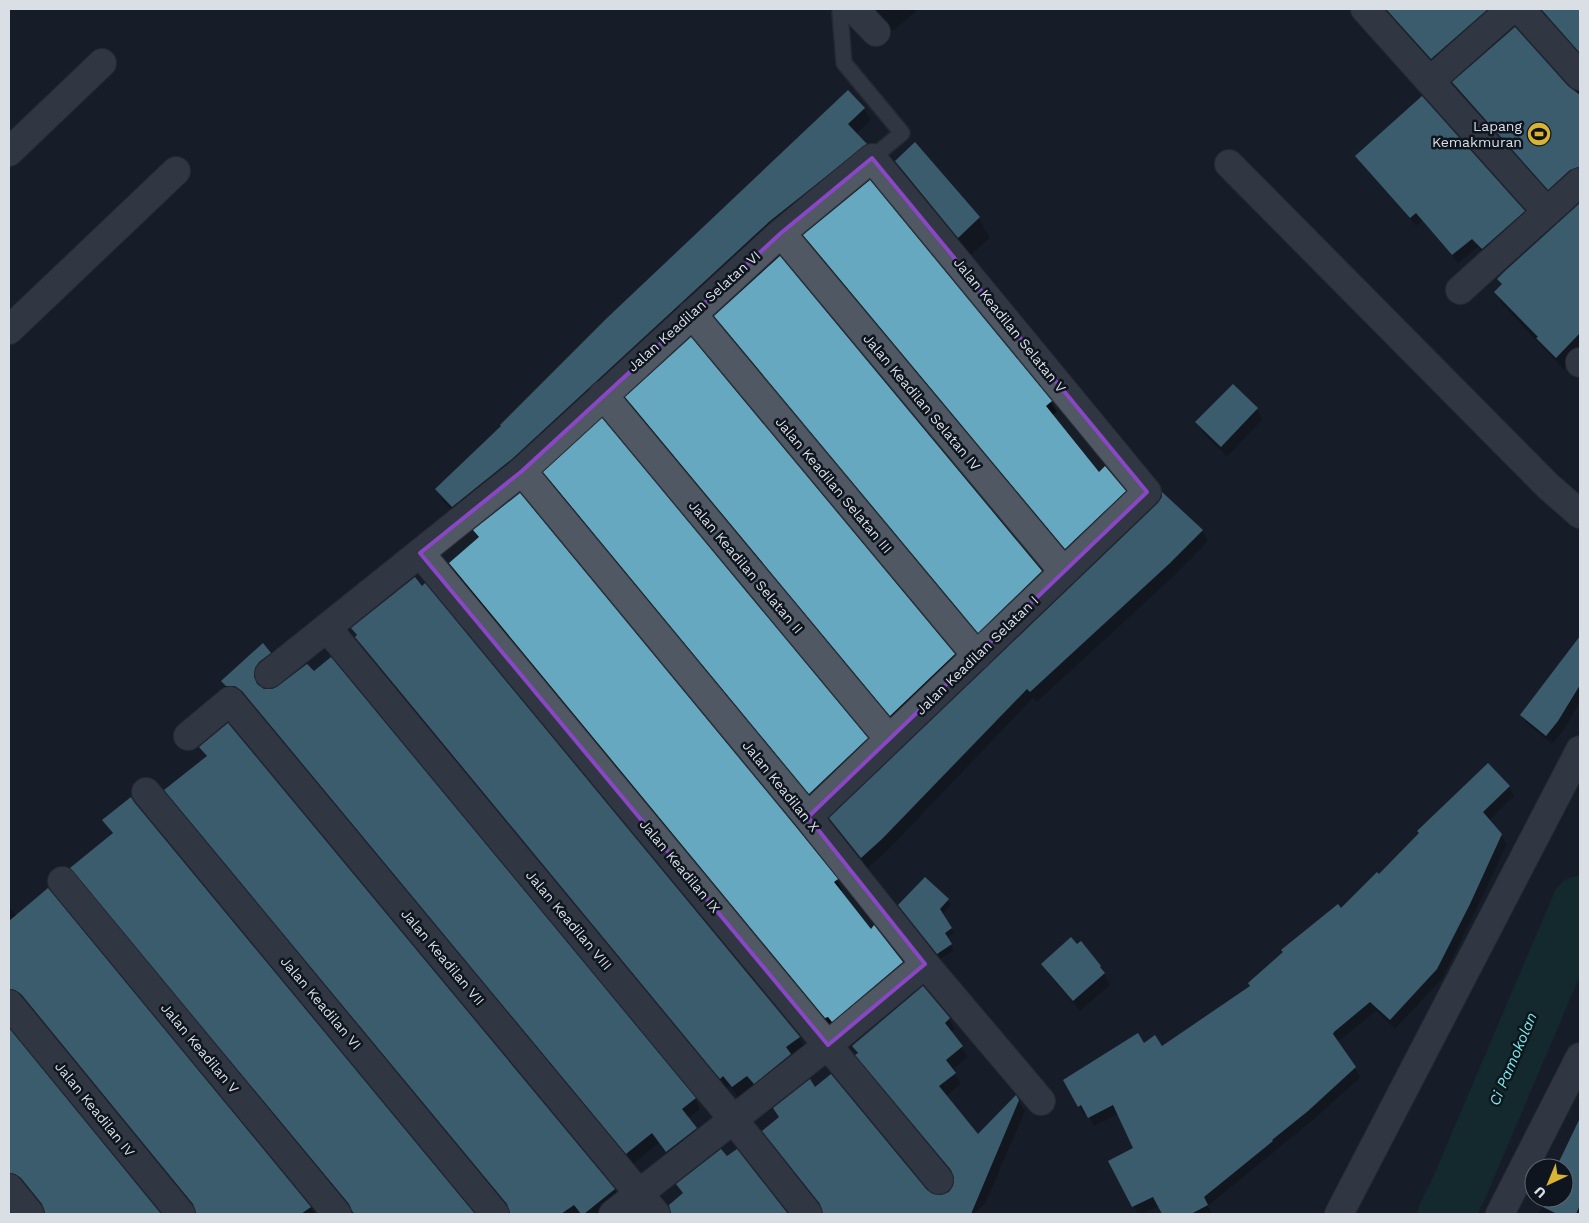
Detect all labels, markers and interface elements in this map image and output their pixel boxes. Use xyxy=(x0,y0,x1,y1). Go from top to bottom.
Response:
place label: Lapang Kemakmuran xyxy=(1432,118,1523,150)
sports icon: Lapang Kemakmuran xyxy=(1526,121,1552,147)
street label: Jalan Keadilan Selatan VI xyxy=(624,247,764,375)
street label: Jalan Keadilan Selatan V xyxy=(951,254,1069,396)
street label: Jalan Keadilan Selatan IV xyxy=(860,330,984,474)
street label: Jalan Keadilan Selatan III xyxy=(772,414,896,556)
street label: Jalan Keadilan Selatan II xyxy=(686,497,806,637)
street label: Jalan Keadilan Selatan I xyxy=(912,592,1042,718)
street label: Jalan Keadilan X xyxy=(739,737,823,835)
street label: Jalan Keadilan IX xyxy=(636,816,724,916)
street label: Jalan Keadilan VIII xyxy=(523,867,615,973)
street label: Jalan Keadilan VII xyxy=(398,906,488,1008)
street label: Jalan Keadilan VI xyxy=(277,953,365,1053)
street label: Jalan Keadilan V xyxy=(158,1000,242,1096)
water label: Ci Pamokolan xyxy=(1485,1010,1541,1108)
street label: Jalan Keadilan IV xyxy=(52,1058,138,1160)
north arrow xyxy=(1524,1158,1574,1208)
text: U xyxy=(1531,1183,1549,1202)

